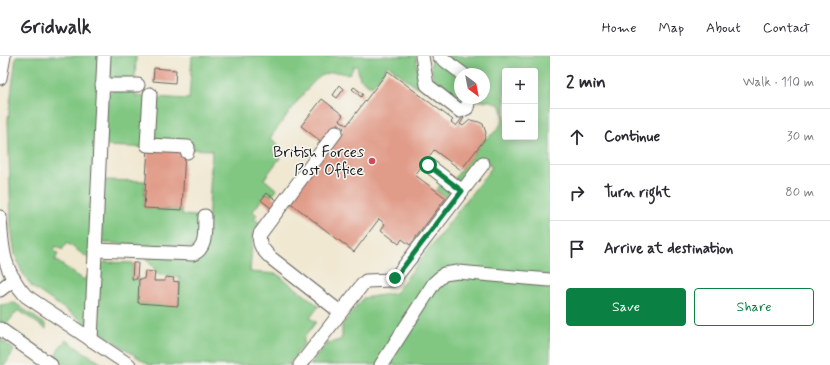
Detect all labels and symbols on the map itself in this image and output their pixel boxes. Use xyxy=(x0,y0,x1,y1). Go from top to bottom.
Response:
north arrow xyxy=(454,68,490,104)
place label: British Forces Post Office xyxy=(273,142,364,181)
marker: British Forces Post Office xyxy=(367,156,377,166)
route start xyxy=(419,156,437,174)
route end xyxy=(386,269,404,287)

